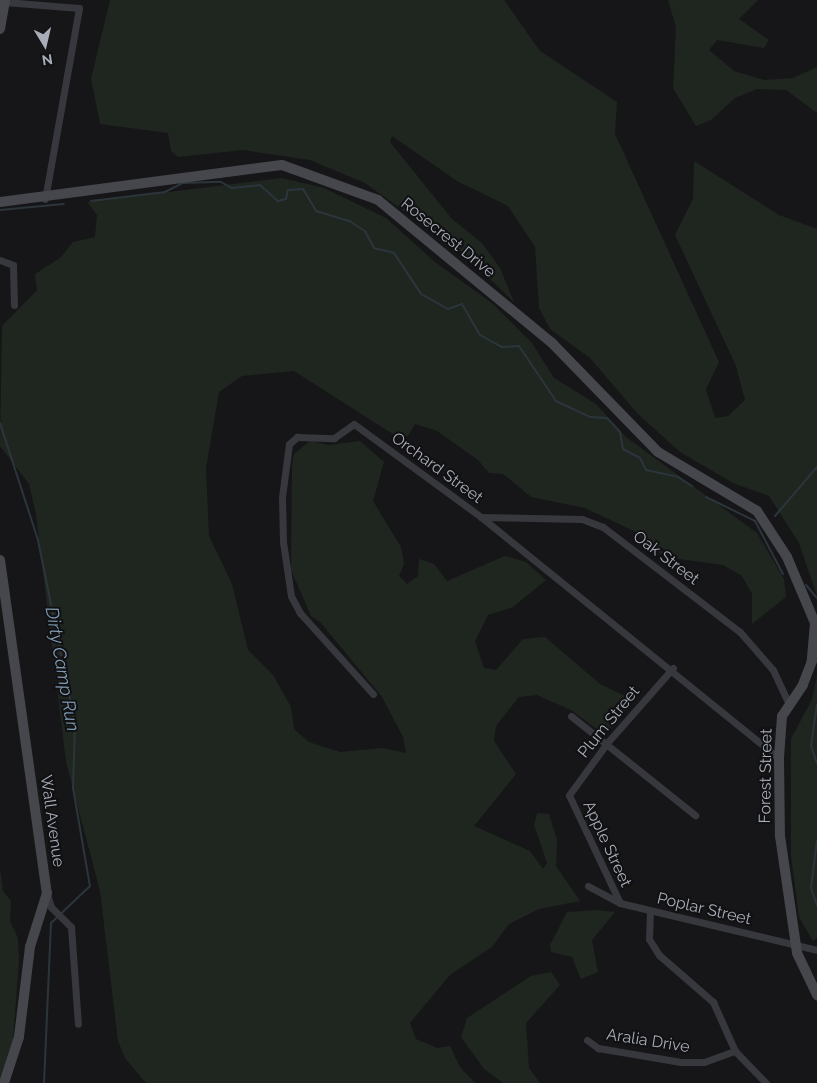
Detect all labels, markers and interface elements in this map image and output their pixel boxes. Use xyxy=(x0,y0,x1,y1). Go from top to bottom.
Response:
north arrow xyxy=(20,20,70,70)
text: N xyxy=(41,51,54,69)
street label: Rosecrest Drive xyxy=(397,194,499,282)
street label: Orchard Street xyxy=(388,429,486,507)
street label: Oak Street xyxy=(629,527,703,589)
water label: Dirty Camp Run xyxy=(40,605,84,733)
street label: Plum Street xyxy=(574,682,644,762)
street label: Forest Street xyxy=(756,728,776,824)
street label: Wall Avenue xyxy=(36,773,68,869)
street label: Apple Street xyxy=(579,798,635,890)
street label: Poplar Street xyxy=(655,889,753,929)
street label: Aralia Drive xyxy=(605,1025,691,1057)

